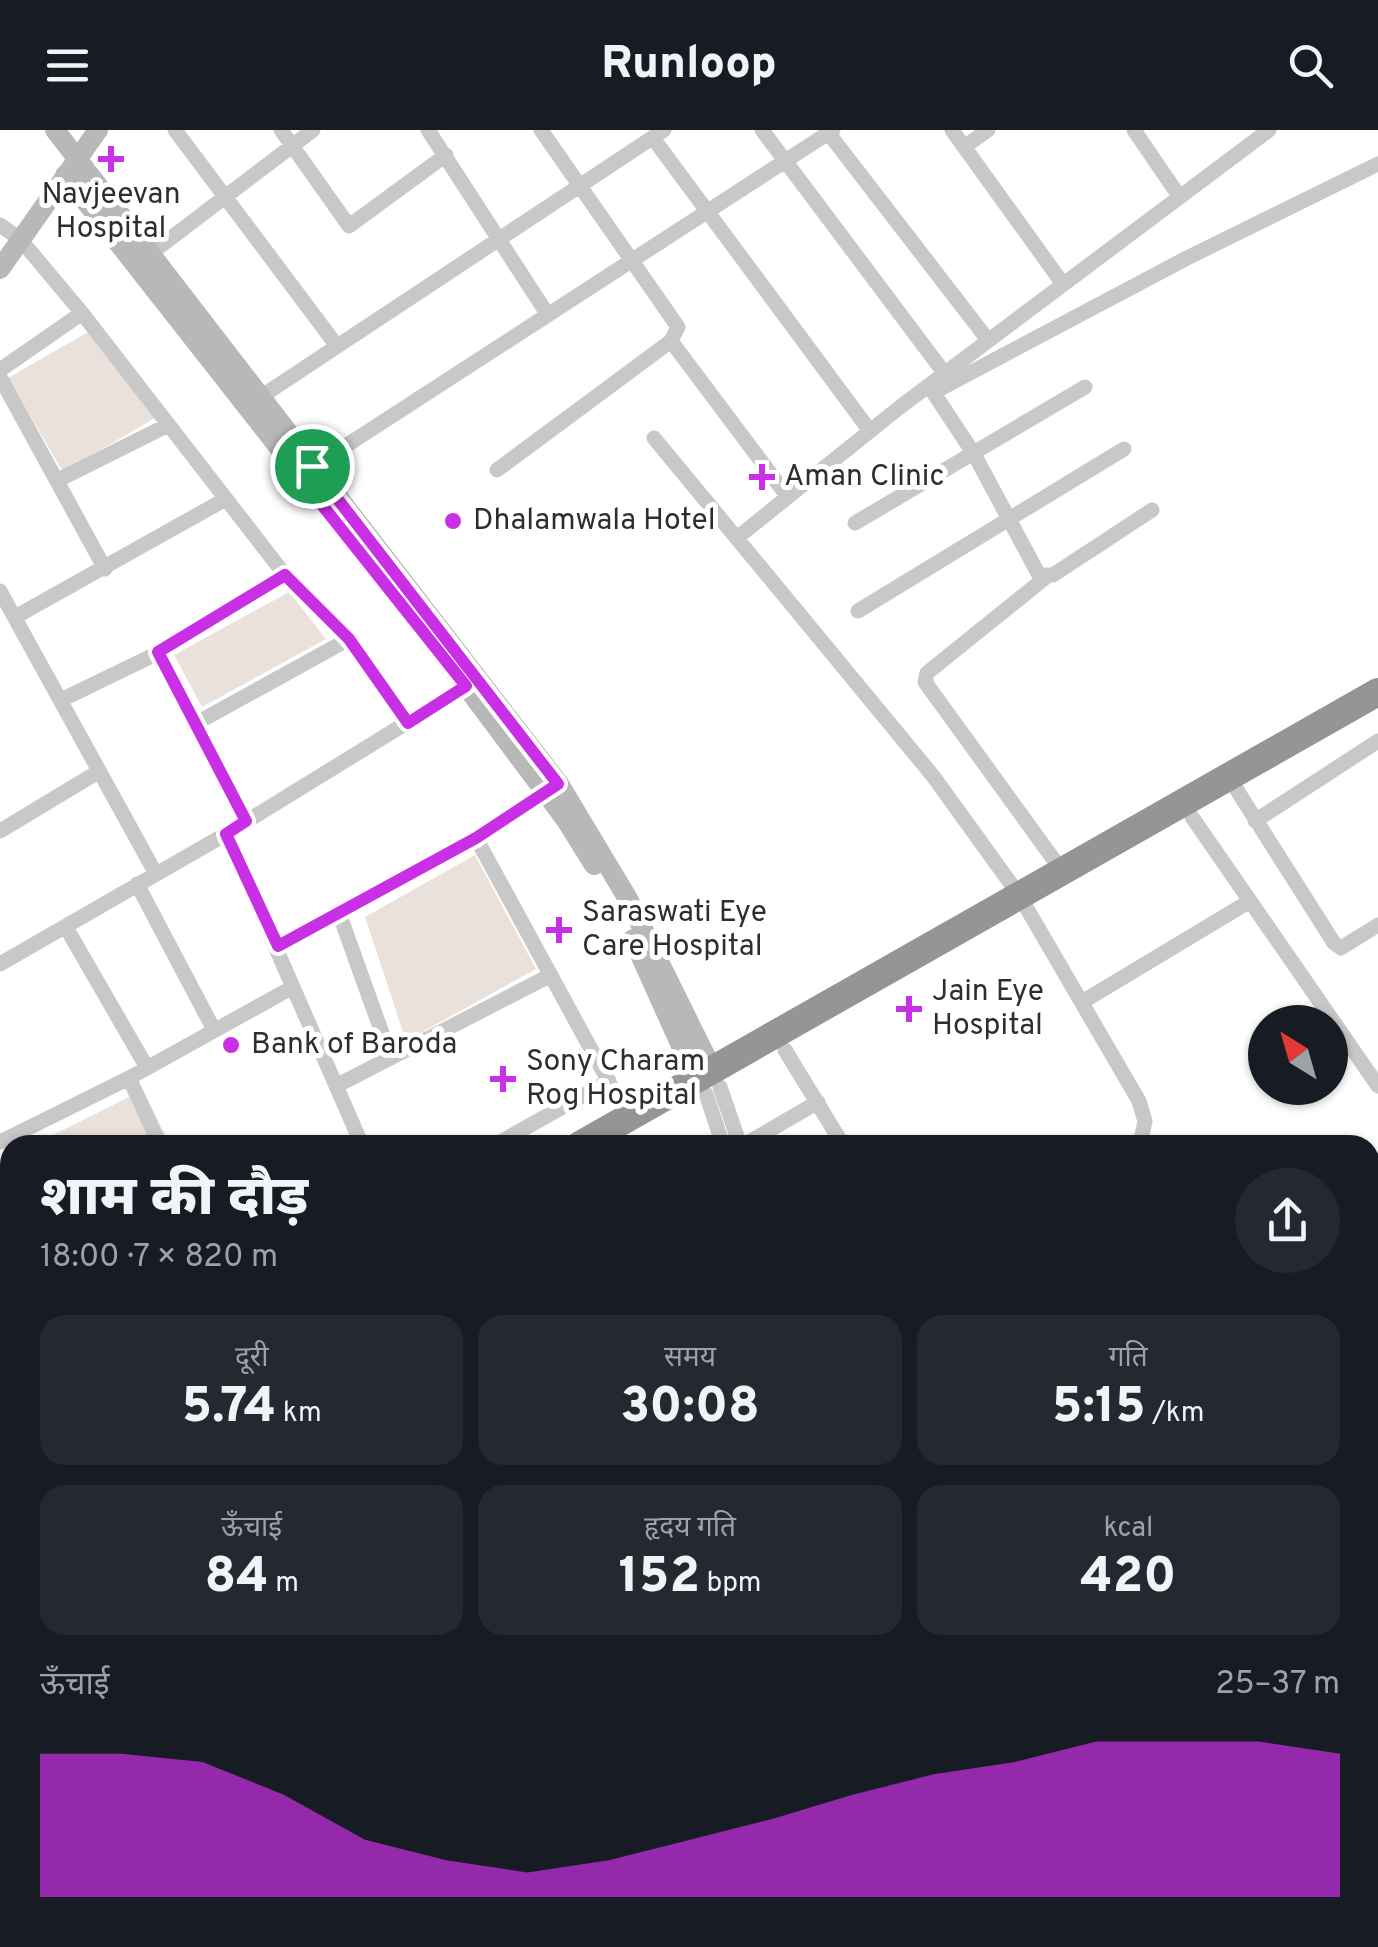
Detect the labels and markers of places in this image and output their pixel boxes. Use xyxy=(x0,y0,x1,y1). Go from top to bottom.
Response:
marker: Navjeevan Hospital xyxy=(98,146,124,172)
place label: Navjeevan Hospital xyxy=(41,177,181,248)
pin xyxy=(270,424,355,509)
place label: Aman Clinic xyxy=(784,459,944,496)
marker: Aman Clinic xyxy=(749,464,775,490)
place label: Dhalamwala Hotel xyxy=(473,503,716,540)
marker: Dhalamwala Hotel xyxy=(442,510,464,532)
place label: Saraswati Eye Care Hospital xyxy=(582,895,767,966)
marker: Saraswati Eye Care Hospital xyxy=(546,917,572,943)
place label: Jain Eye Hospital xyxy=(932,974,1044,1045)
marker: Jain Eye Hospital xyxy=(896,996,922,1022)
place label: Bank of Baroda xyxy=(251,1027,457,1064)
marker: Bank of Baroda xyxy=(220,1034,242,1056)
place label: Sony Charam Rog Hospital xyxy=(526,1044,705,1115)
marker: Sony Charam Rog Hospital xyxy=(490,1066,516,1092)

